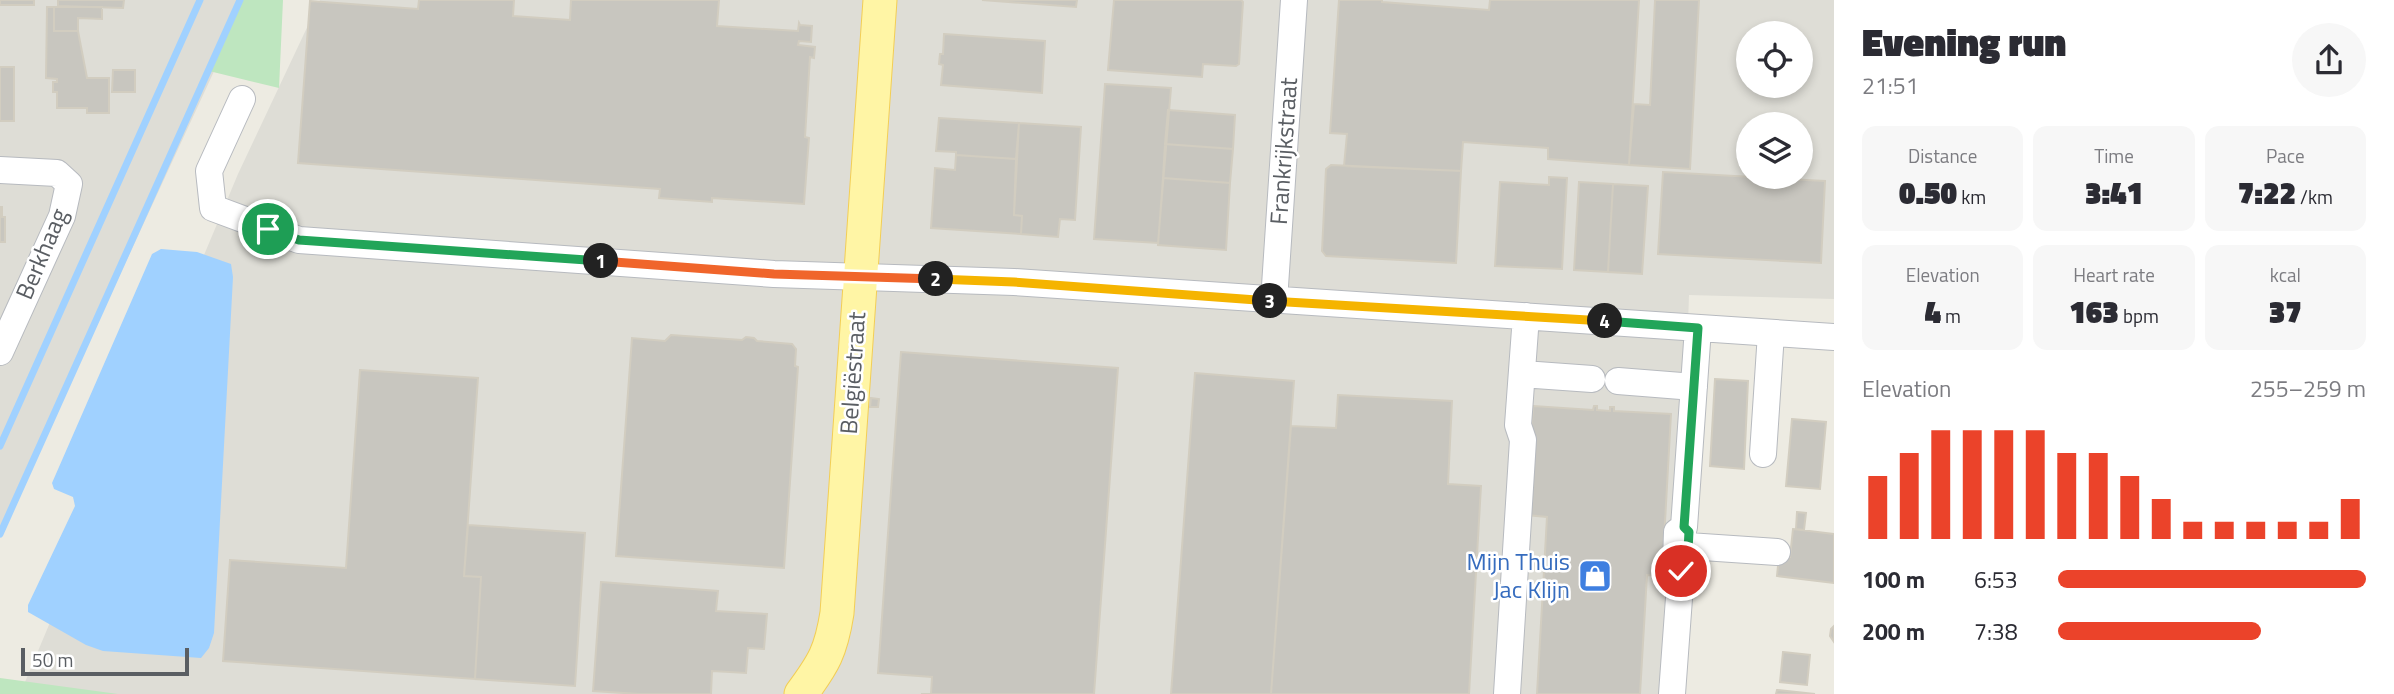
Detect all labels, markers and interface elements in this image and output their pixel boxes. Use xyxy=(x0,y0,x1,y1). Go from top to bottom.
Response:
text: Evening run xyxy=(1862,13,2066,71)
map controls xyxy=(1736,21,1813,189)
button: locate xyxy=(1736,21,1813,98)
button: share xyxy=(2292,23,2366,97)
text: 21:51 xyxy=(1862,68,1919,103)
street label: Frankrijkstraat xyxy=(1260,76,1306,226)
button: layers xyxy=(1736,112,1813,189)
text: Distance xyxy=(1908,141,1977,170)
text: Time xyxy=(2094,141,2134,170)
text: Pace xyxy=(2266,141,2305,170)
text: 0.50 xyxy=(1899,170,1957,216)
text: 3:41 xyxy=(2085,170,2143,216)
text: 7:22 xyxy=(2238,170,2296,216)
text: km xyxy=(1957,182,1986,211)
text: /km xyxy=(2296,182,2333,211)
pin xyxy=(238,199,298,259)
street label: Berkhaag xyxy=(6,202,76,305)
icon: arrive xyxy=(249,210,287,248)
pin: 1 xyxy=(584,244,618,278)
text: 1 xyxy=(595,246,606,275)
text: Elevation xyxy=(1906,260,1980,289)
text: Heart rate xyxy=(2073,260,2155,289)
text: kcal xyxy=(2270,260,2301,289)
pin: 2 xyxy=(918,262,954,296)
text: 2 xyxy=(930,264,941,293)
pin: 3 xyxy=(1252,284,1288,318)
text: 3 xyxy=(1264,286,1275,315)
text: 4 xyxy=(1924,289,1941,335)
text: 163 xyxy=(2069,289,2119,335)
text: 37 xyxy=(2269,289,2302,335)
text: m xyxy=(1941,301,1961,330)
text: bpm xyxy=(2119,301,2159,330)
pin: 4 xyxy=(1588,304,1622,338)
text: 4 xyxy=(1599,306,1610,335)
street label: Belgiëstraat xyxy=(830,310,874,435)
text: Elevation xyxy=(1862,371,1951,406)
text: 255–259 m xyxy=(2250,371,2366,406)
pin xyxy=(1651,541,1711,601)
place label: Mijn Thuis Jac Klijn xyxy=(1466,543,1570,607)
icon: check xyxy=(1662,552,1700,590)
shop icon: Mijn Thuis Jac Klijn xyxy=(1576,557,1614,595)
text: 100 m xyxy=(1862,562,1925,597)
text: 6:53 xyxy=(1974,562,2018,597)
text: 200 m xyxy=(1862,614,1925,649)
text: 7:38 xyxy=(1974,614,2018,649)
scale bar xyxy=(21,645,189,677)
text: 50 m xyxy=(32,645,73,674)

